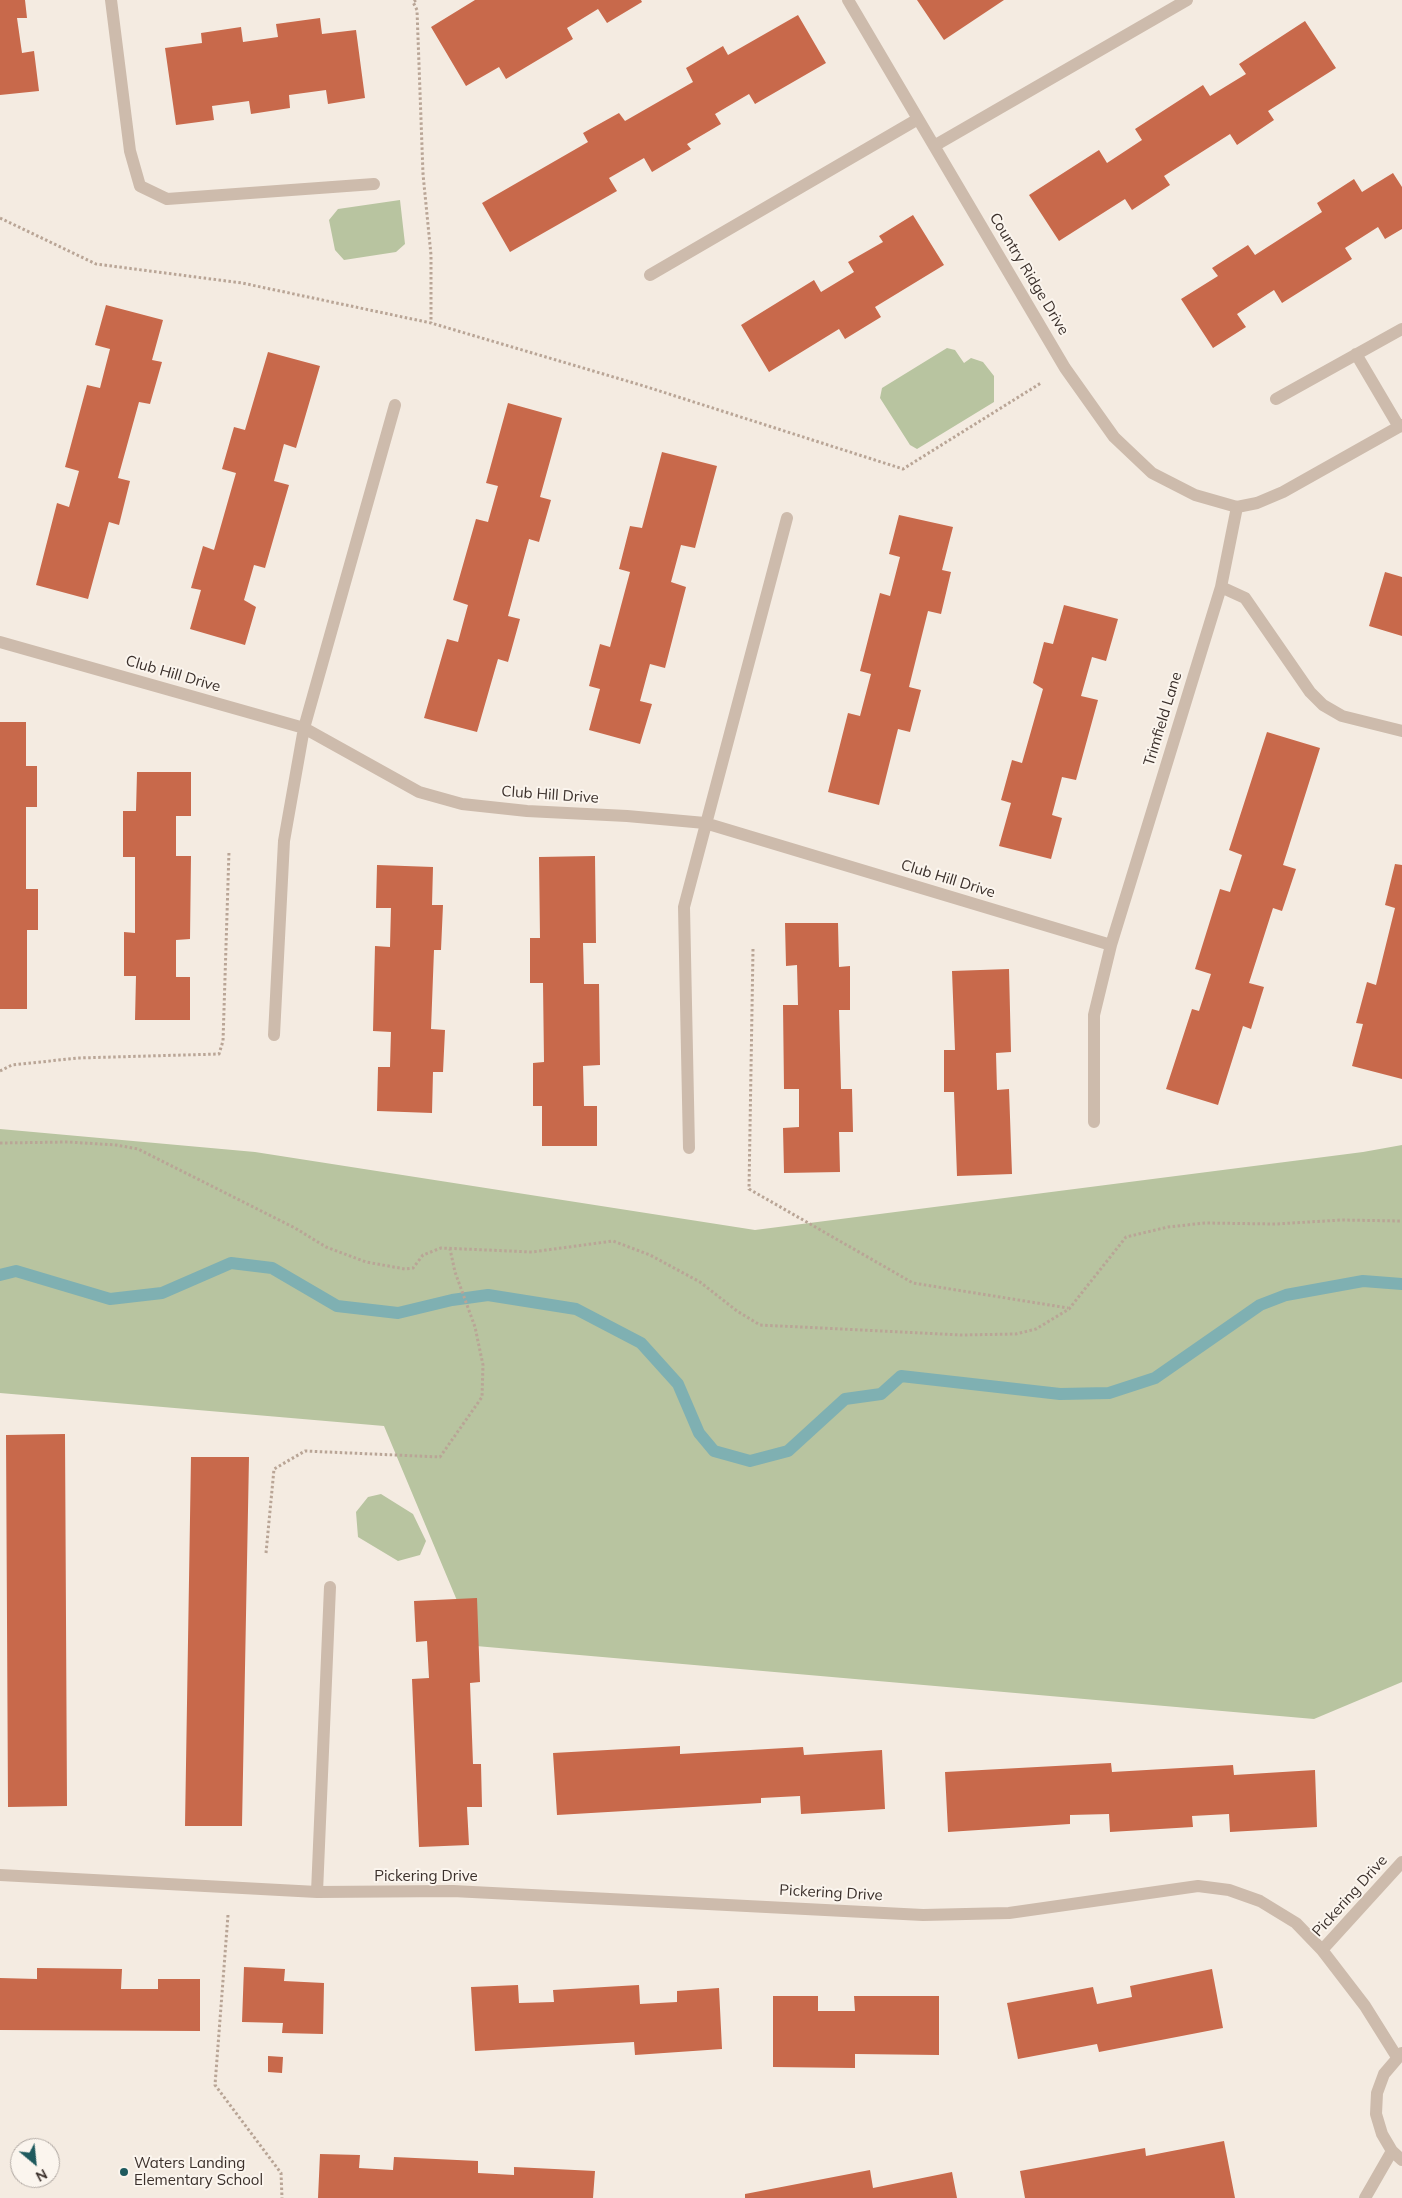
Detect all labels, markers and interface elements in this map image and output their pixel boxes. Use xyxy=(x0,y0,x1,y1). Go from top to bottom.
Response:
street label: Country Ridge Drive xyxy=(985,210,1073,338)
street label: Club Hill Drive xyxy=(124,652,222,696)
street label: Trimfield Lane xyxy=(1140,670,1186,768)
street label: Club Hill Drive xyxy=(501,783,599,807)
street label: Club Hill Drive xyxy=(899,856,997,902)
street label: Pickering Drive xyxy=(1309,1852,1391,1940)
street label: Pickering Drive xyxy=(374,1867,478,1885)
street label: Pickering Drive xyxy=(779,1881,883,1905)
north arrow xyxy=(10,2138,60,2188)
place label: Waters Landing Elementary School xyxy=(134,2154,263,2189)
text: N xyxy=(33,2165,50,2186)
marker: Waters Landing Elementary School xyxy=(118,2166,130,2178)

